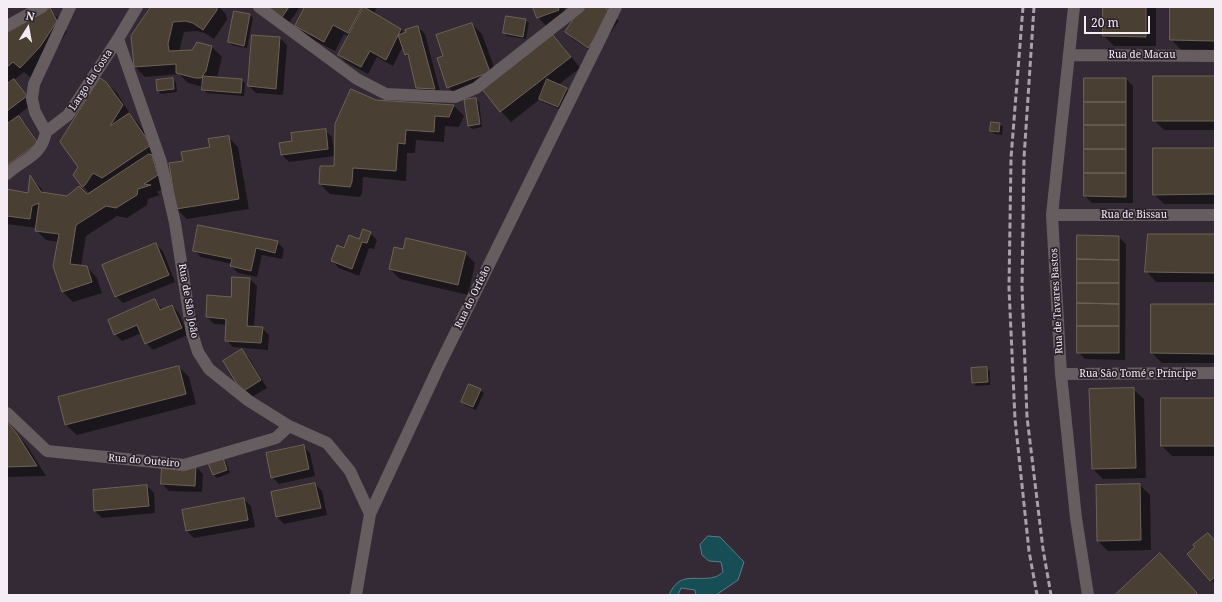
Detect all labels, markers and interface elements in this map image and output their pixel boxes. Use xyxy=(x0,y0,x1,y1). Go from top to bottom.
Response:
north arrow xyxy=(8,8,48,48)
text: N xyxy=(25,8,36,24)
scale bar xyxy=(1086,8,1152,34)
text: 20 m xyxy=(1091,14,1119,31)
street label: Largo da Costa xyxy=(67,47,115,113)
street label: Rua de Macau xyxy=(1108,49,1176,61)
street label: Rua de Bissau xyxy=(1101,209,1167,221)
street label: Rua de Tavares Bastos xyxy=(1048,248,1066,354)
street label: Rua de São João xyxy=(176,263,200,339)
street label: Rua do Orfeão xyxy=(453,264,493,330)
street label: Rua São Tomé e Príncipe xyxy=(1079,368,1197,380)
street label: Rua do Outeiro xyxy=(108,452,180,470)

